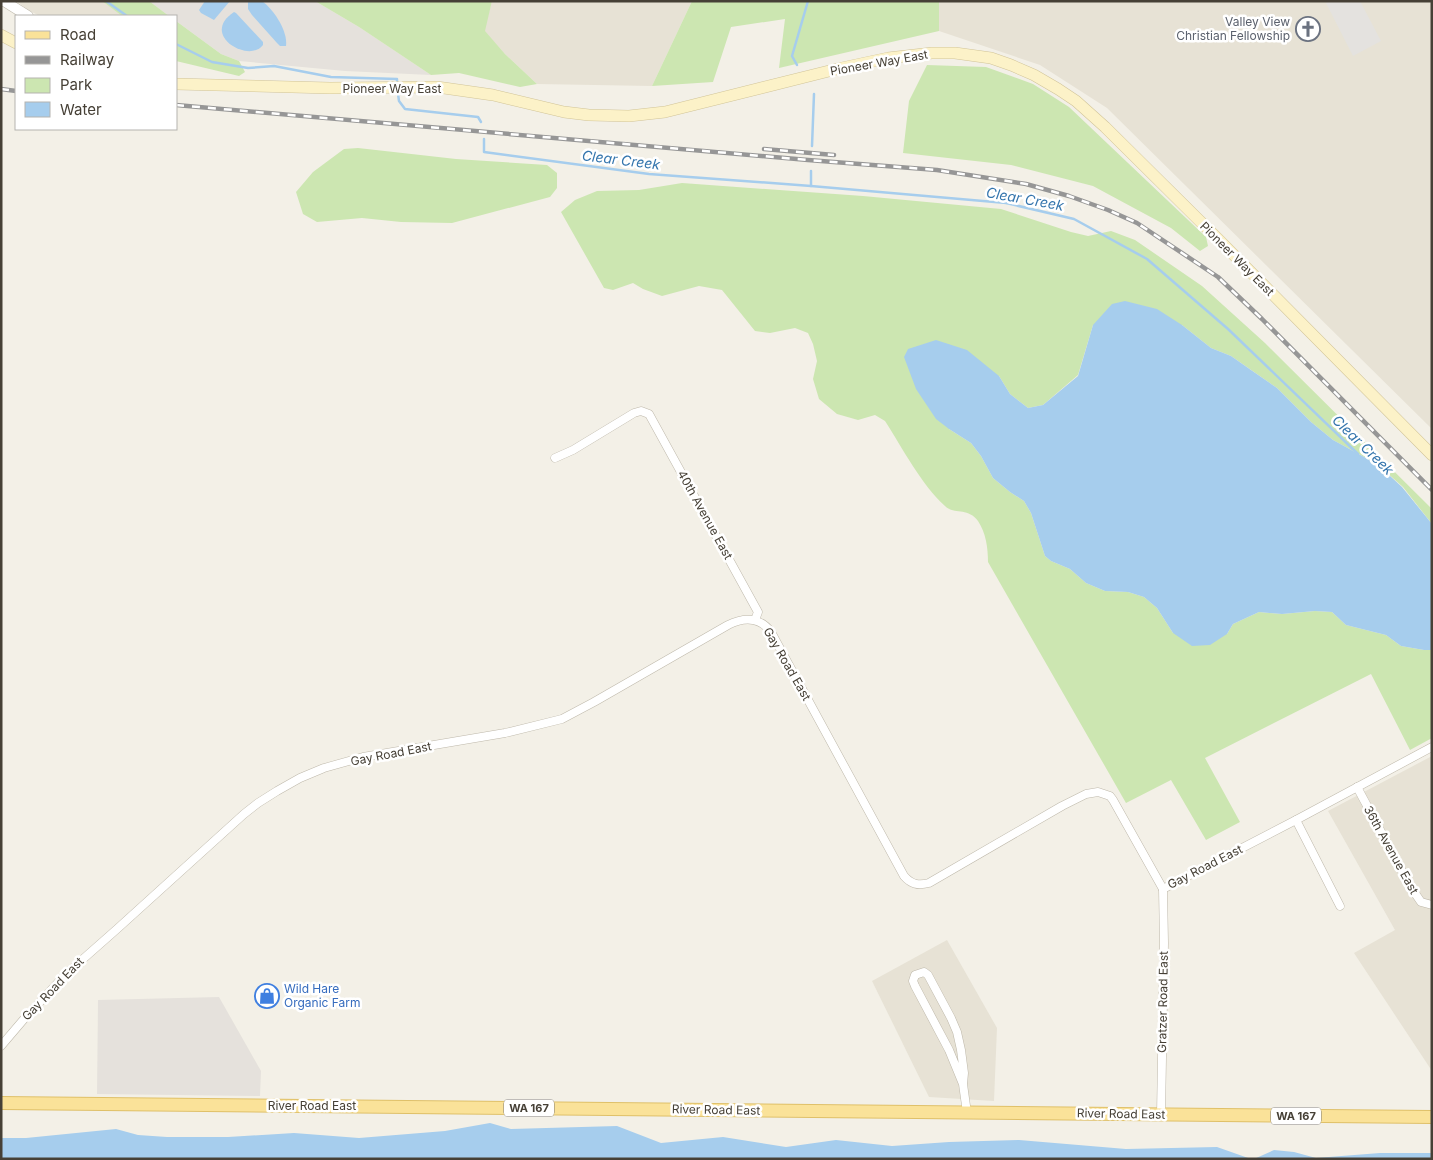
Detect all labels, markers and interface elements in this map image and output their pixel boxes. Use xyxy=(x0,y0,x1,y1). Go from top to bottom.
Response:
place label: Valley View Christian Fellowship xyxy=(1176,14,1290,43)
legend xyxy=(15,15,178,130)
church icon: Valley View Christian Fellowship xyxy=(1295,16,1321,42)
text: Road xyxy=(60,25,96,44)
street label: Pioneer Way East xyxy=(829,47,929,78)
text: Railway xyxy=(60,50,115,69)
text: Park xyxy=(60,75,93,94)
street label: Pioneer Way East xyxy=(343,81,441,96)
text: Water xyxy=(60,100,102,119)
water label: Clear Creek xyxy=(581,146,661,173)
water label: Clear Creek xyxy=(985,183,1066,214)
street label: Pioneer Way East xyxy=(1197,218,1278,299)
water label: Clear Creek xyxy=(1329,411,1398,478)
street label: 40th Avenue East xyxy=(675,468,736,562)
street label: Gay Road East xyxy=(760,624,815,703)
street label: Gay Road East xyxy=(349,738,433,769)
street label: 36th Avenue East xyxy=(1361,803,1422,897)
street label: Gay Road East xyxy=(1165,841,1245,892)
street label: Gratzer Road East xyxy=(1154,951,1171,1053)
street label: Gay Road East xyxy=(19,954,87,1023)
place label: Wild Hare Organic Farm xyxy=(284,981,361,1010)
shop icon: Wild Hare Organic Farm xyxy=(254,983,280,1009)
street label: River Road East xyxy=(268,1098,356,1113)
road number: WA 167 xyxy=(504,1100,554,1116)
street label: River Road East xyxy=(672,1101,760,1118)
street label: River Road East xyxy=(1077,1105,1165,1122)
road number: WA 167 xyxy=(1271,1108,1321,1124)

